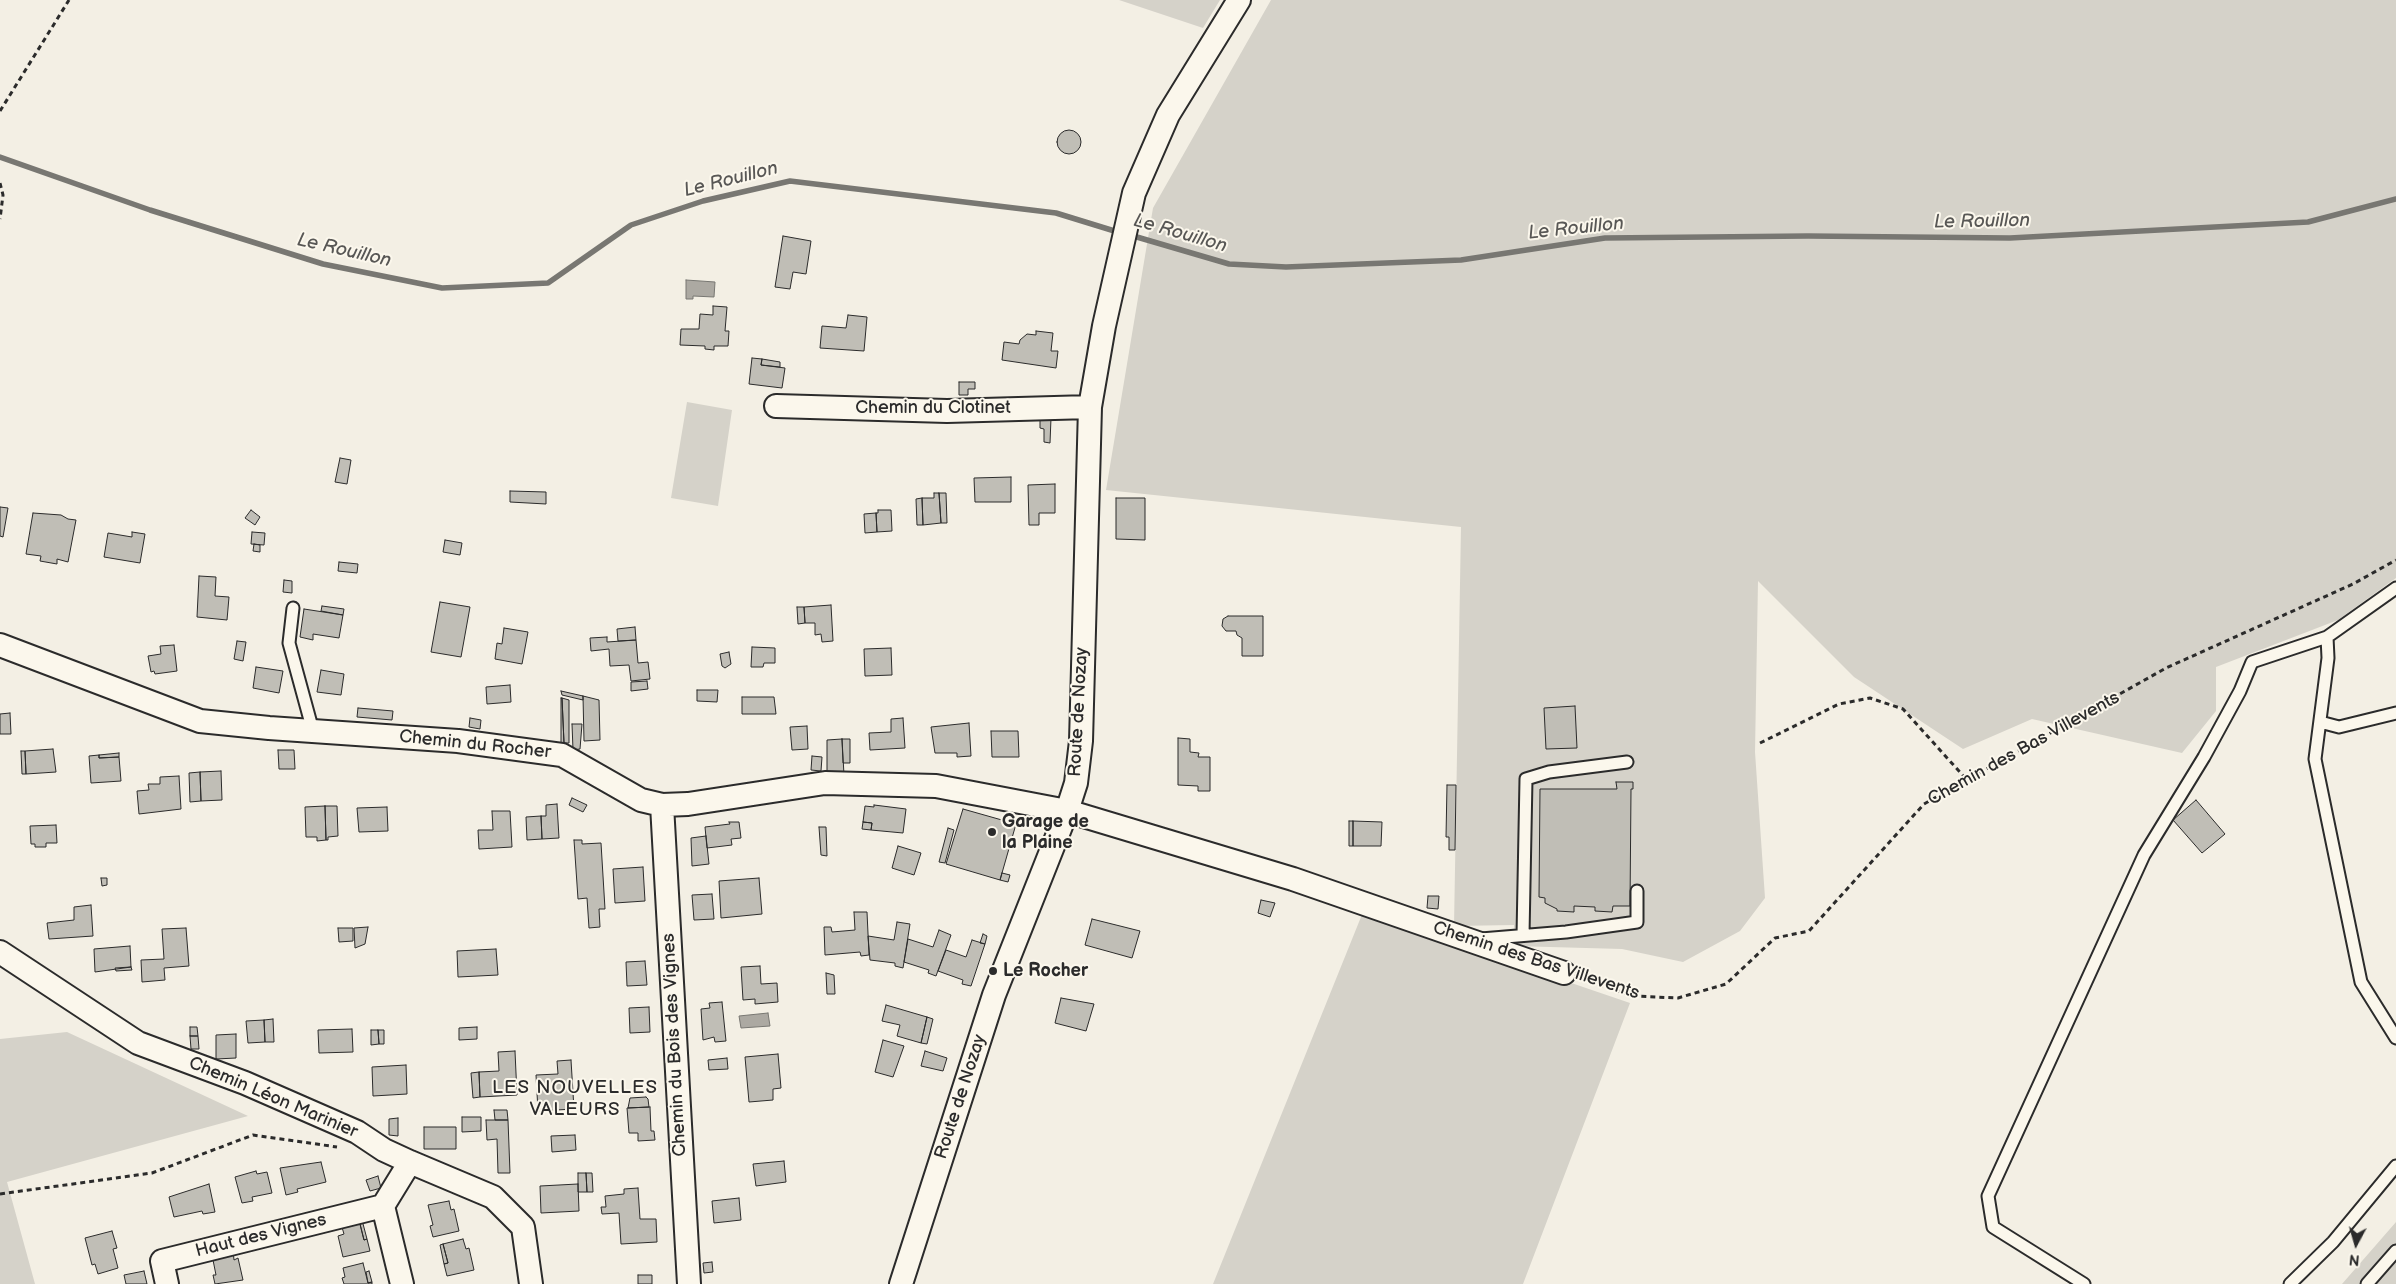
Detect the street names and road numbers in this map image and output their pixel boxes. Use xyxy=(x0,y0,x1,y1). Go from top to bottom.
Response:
street label: Chemin du Clotinet xyxy=(855,397,1011,419)
street label: Route de Nozay xyxy=(1065,647,1093,777)
street label: Chemin des Bas Villevents xyxy=(1924,687,2124,811)
street label: Chemin du Rocher xyxy=(398,726,552,764)
street label: Chemin des Bas Villevents xyxy=(1430,917,1642,1005)
street label: Chemin du Bois des Vignes xyxy=(658,933,692,1157)
street label: Route de Nozay xyxy=(931,1032,991,1162)
street label: Chemin Léon Marinier xyxy=(185,1053,361,1143)
street label: Haut des Vignes xyxy=(193,1209,329,1263)

